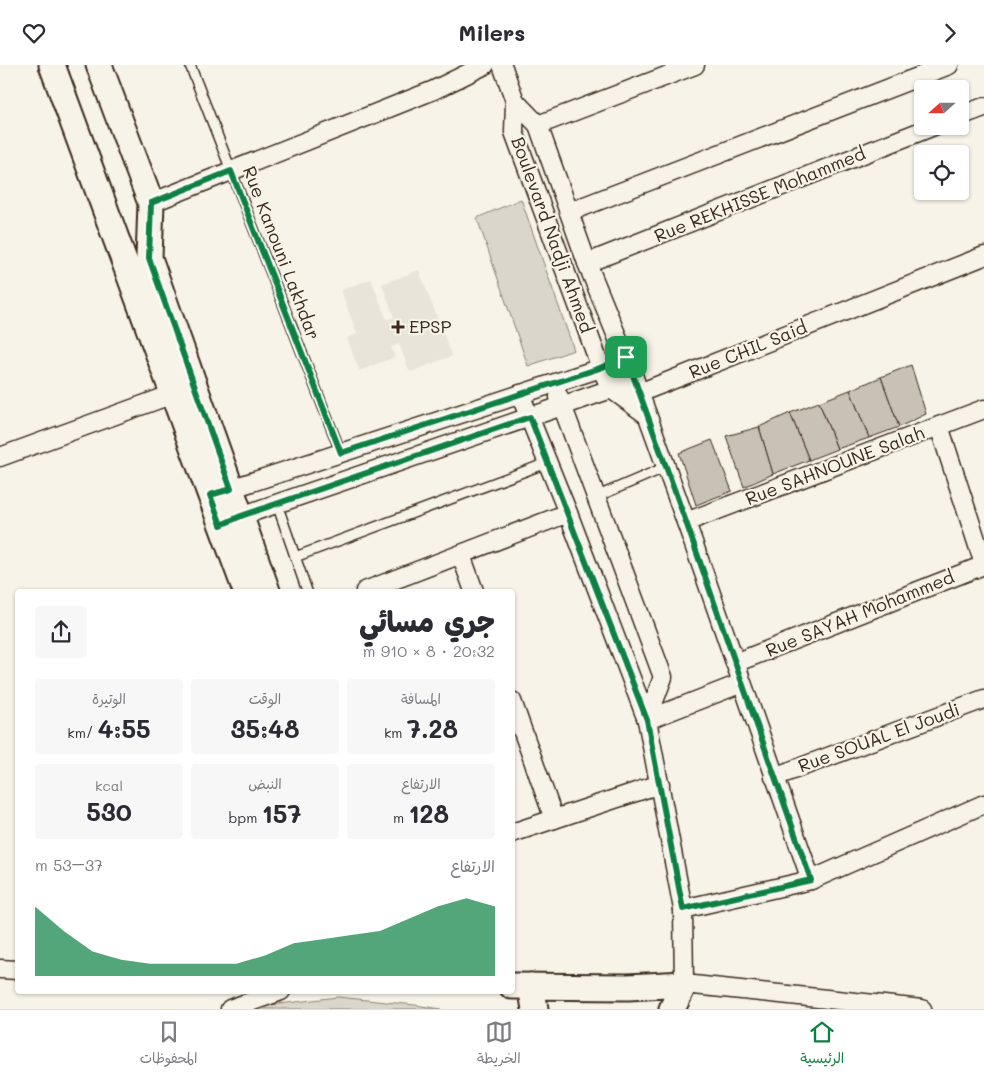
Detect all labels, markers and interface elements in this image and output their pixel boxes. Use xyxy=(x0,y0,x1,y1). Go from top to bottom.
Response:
text: Milers xyxy=(459,18,525,47)
icon: heart xyxy=(20,19,48,47)
icon: forward xyxy=(936,19,964,47)
north arrow xyxy=(914,80,969,135)
map controls xyxy=(914,80,969,200)
street label: Boulevard Nadji Ahmed xyxy=(506,133,600,336)
street label: Rue REKHISSE Mohammed xyxy=(650,141,869,247)
button: locate xyxy=(914,145,969,200)
street label: Rue Kanouni Lakhdar xyxy=(238,162,326,343)
place label: EPSP xyxy=(409,314,451,338)
street label: Rue CHIL Said xyxy=(685,314,810,384)
marker: EPSP xyxy=(391,320,405,334)
pin xyxy=(605,336,647,378)
icon: arrive xyxy=(612,343,640,371)
street label: Rue SAHNOUNE Salah xyxy=(742,420,928,510)
street label: Rue SAYAH Mohammed xyxy=(762,564,957,662)
text: جري مسائي xyxy=(359,603,495,639)
button: share xyxy=(35,606,87,658)
text: 20:32 · 8 × 910 m xyxy=(363,640,495,661)
text: الوتيرة xyxy=(92,689,126,708)
text: الوقت xyxy=(249,689,281,708)
text: المسافة xyxy=(401,689,441,708)
street label: Rue SOUAL El Joudi xyxy=(795,697,963,777)
text: 4:55 xyxy=(98,712,151,744)
text: 35:48 xyxy=(231,712,299,744)
text: 7.28 xyxy=(407,712,458,744)
text: /km xyxy=(67,723,98,742)
text: km xyxy=(384,723,407,742)
text: النبض xyxy=(248,774,282,793)
text: الارتفاع xyxy=(401,774,441,793)
text: kcal xyxy=(95,776,123,795)
text: 530 xyxy=(86,795,132,827)
text: 157 xyxy=(262,797,301,829)
text: 128 xyxy=(409,797,449,829)
text: bpm xyxy=(229,808,262,827)
text: m xyxy=(393,808,409,827)
text: 37–53 m xyxy=(35,854,103,875)
text: الارتفاع xyxy=(450,855,495,876)
tab: المحفوظات xyxy=(140,1018,197,1071)
tab: الخريطة xyxy=(477,1018,521,1071)
tab: الرئيسية xyxy=(800,1018,844,1071)

